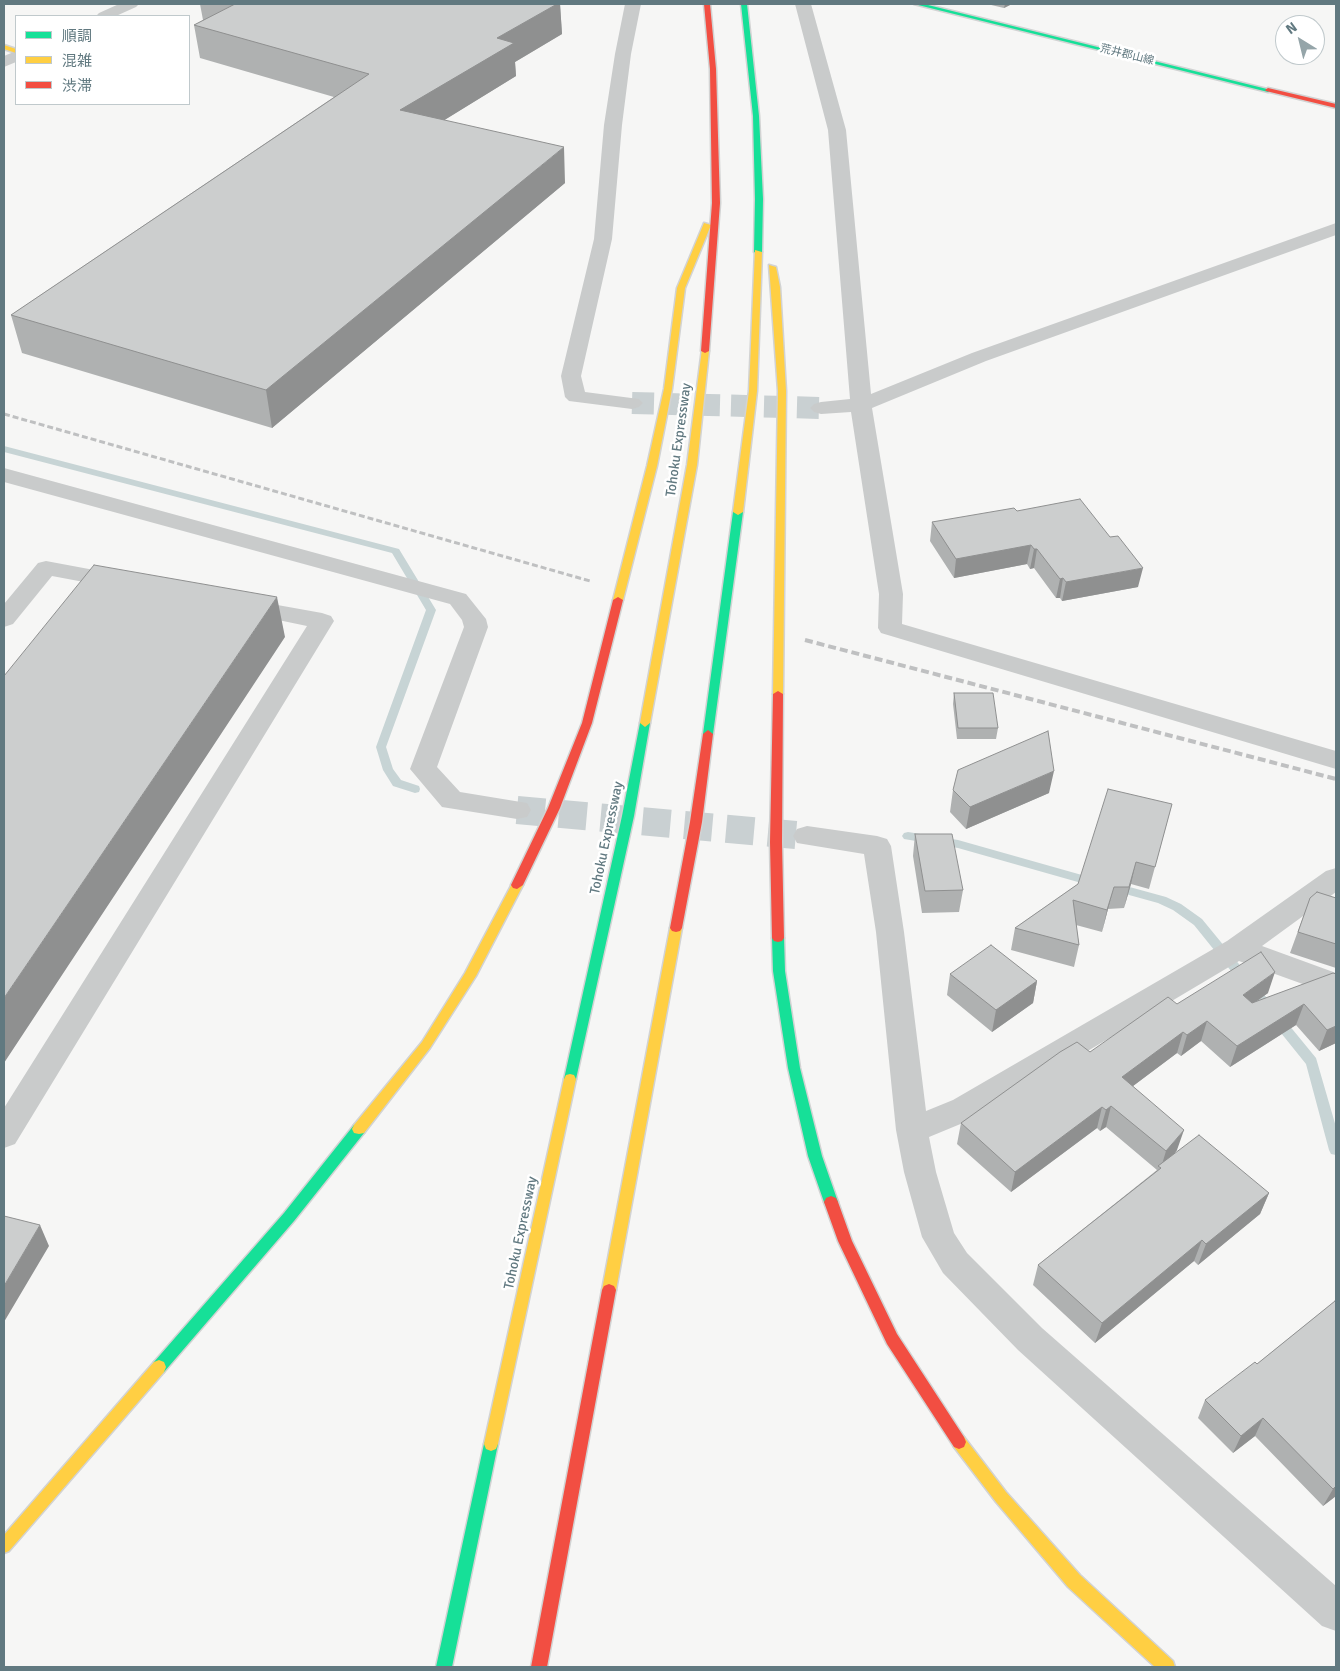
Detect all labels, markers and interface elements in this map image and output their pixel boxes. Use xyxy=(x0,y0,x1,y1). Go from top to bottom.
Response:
legend xyxy=(15,15,190,105)
north arrow xyxy=(1275,15,1325,65)
text: N xyxy=(1283,19,1300,38)
text: 順調 xyxy=(62,27,92,45)
street label: 荒井郡山線 xyxy=(1099,42,1155,68)
text: 混雑 xyxy=(62,52,92,70)
text: 渋滞 xyxy=(62,77,92,95)
street label: Tohoku Expressway xyxy=(663,382,695,498)
street label: Tohoku Expressway xyxy=(587,780,627,896)
street label: Tohoku Expressway xyxy=(501,1175,541,1291)

